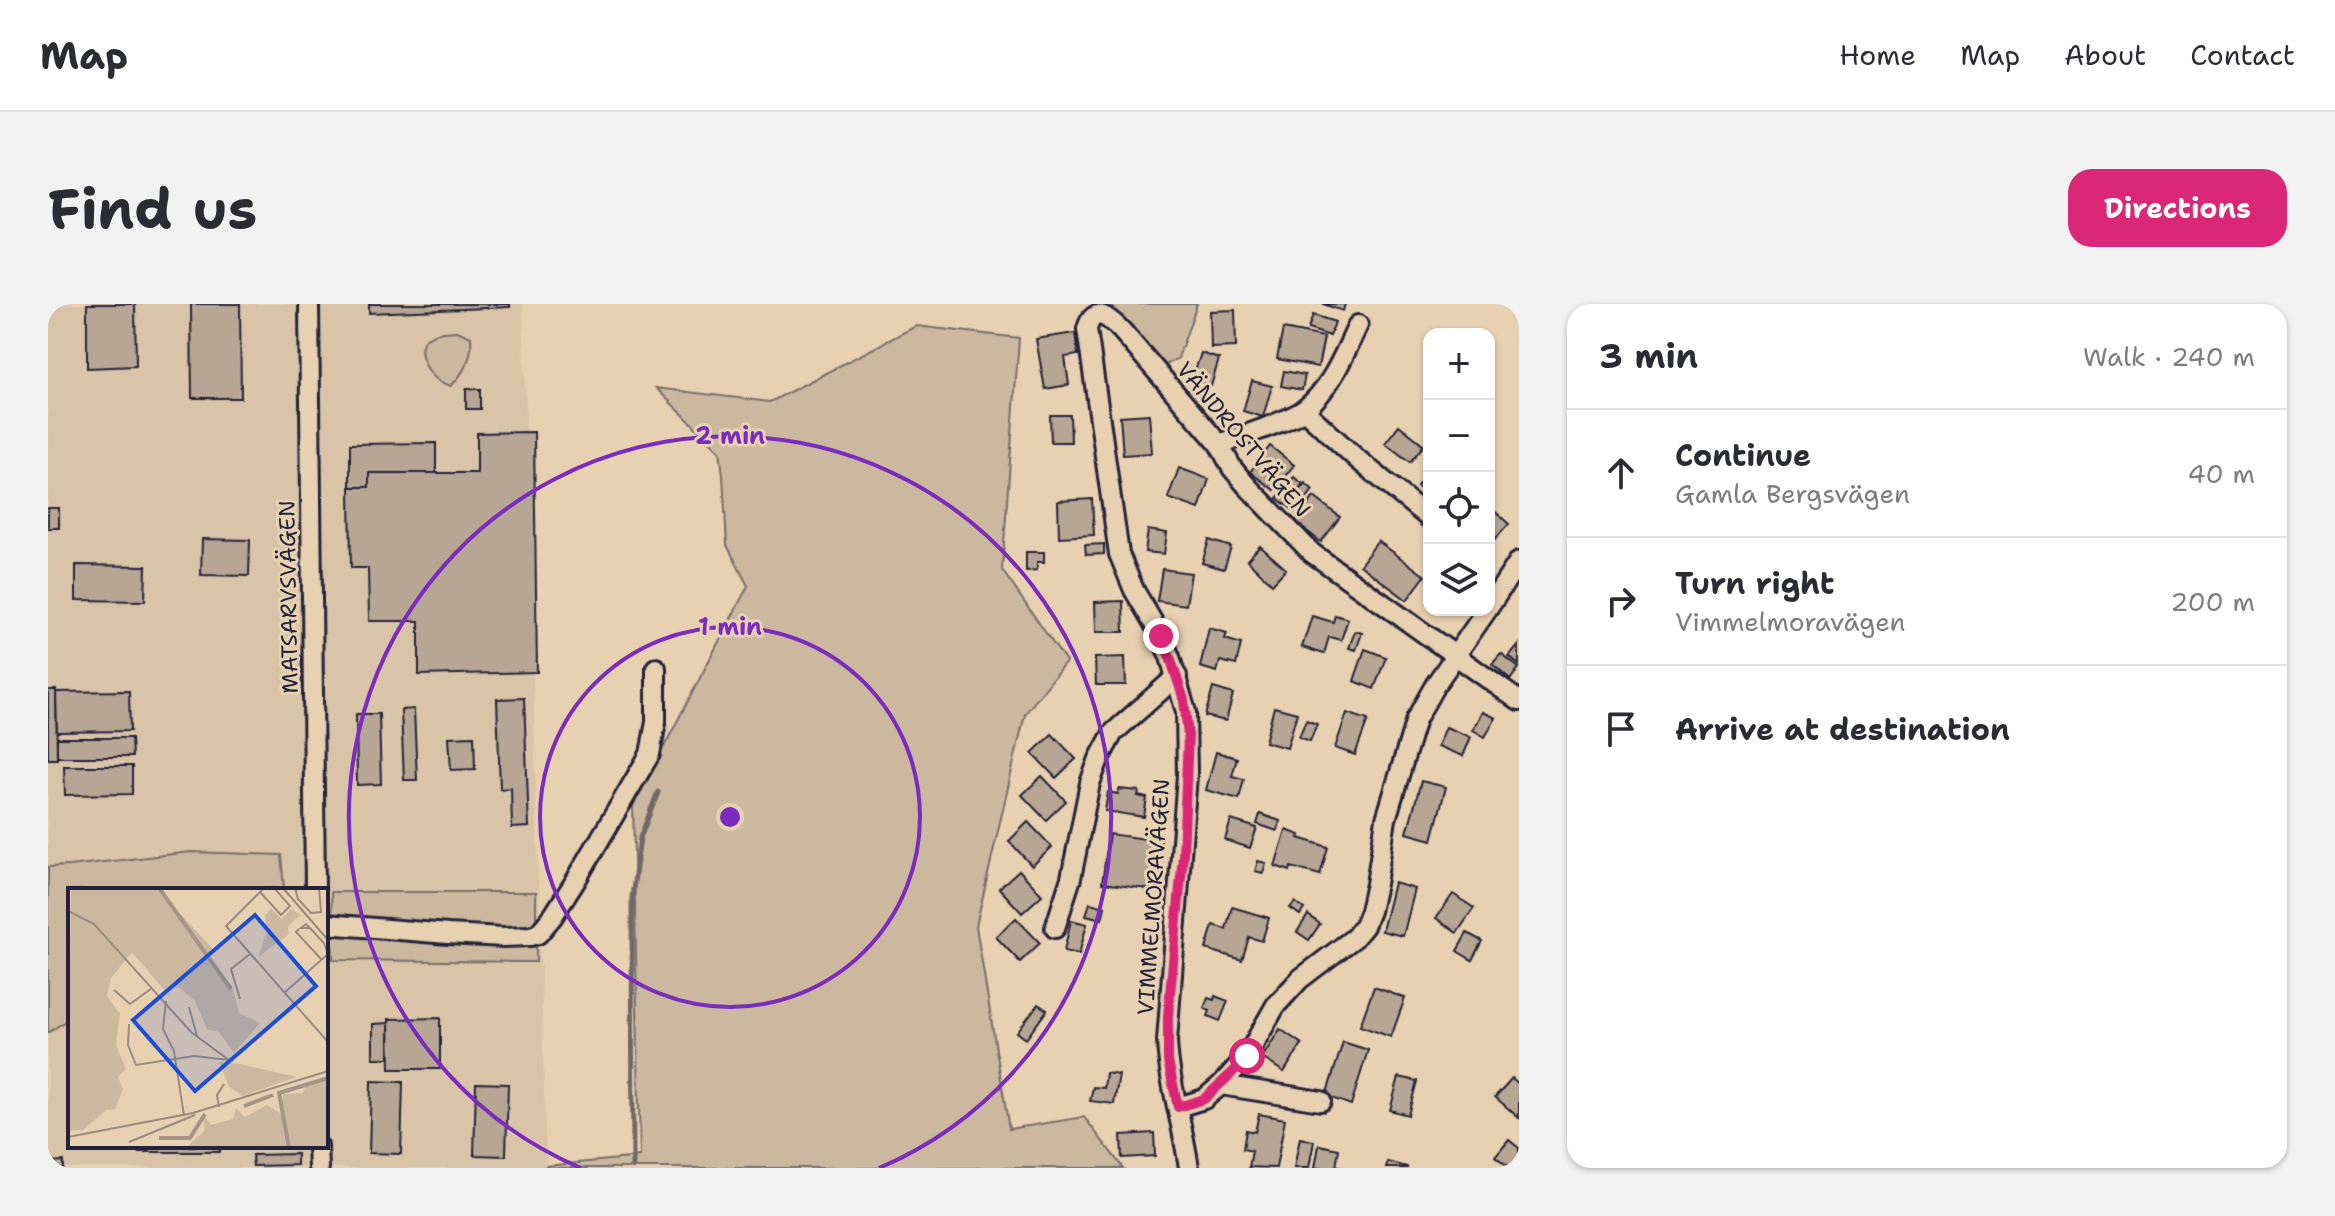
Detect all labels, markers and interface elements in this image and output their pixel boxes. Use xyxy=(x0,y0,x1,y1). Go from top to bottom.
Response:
text: Map xyxy=(40,30,128,81)
text: Home xyxy=(1839,36,1916,74)
text: Map xyxy=(1960,36,2020,74)
text: About xyxy=(2064,36,2146,74)
text: Contact xyxy=(2190,36,2295,74)
button: Directions xyxy=(2068,169,2287,247)
text: Find us xyxy=(48,171,257,246)
map controls xyxy=(1423,328,1495,616)
button: + xyxy=(1423,328,1495,400)
text: 3 min xyxy=(1599,333,1698,379)
text: Walk · 240 m xyxy=(2083,339,2255,374)
street label: VÄNDROSTVÄGEN xyxy=(1170,356,1317,523)
button: − xyxy=(1423,400,1495,472)
text: 2 min xyxy=(695,420,765,452)
text: Continue xyxy=(1675,435,1811,476)
icon: ahead xyxy=(1599,451,1643,495)
text: 40 m xyxy=(2188,456,2255,491)
button: locate xyxy=(1423,472,1495,544)
text: Gamla Bergsvägen xyxy=(1675,476,1910,511)
street label: MATSARVSVÄGEN xyxy=(272,500,305,694)
button: layers xyxy=(1423,544,1495,616)
text: Turn right xyxy=(1675,563,1834,604)
icon: right xyxy=(1599,579,1643,623)
text: 200 m xyxy=(2170,584,2255,619)
text: Vimmelmoravägen xyxy=(1675,604,1906,639)
text: 1 min xyxy=(698,611,762,643)
route end xyxy=(1143,618,1179,654)
icon: arrive xyxy=(1599,707,1643,751)
text: Arrive at destination xyxy=(1675,709,2010,750)
street label: VIMMELMORAVÄGEN xyxy=(1131,778,1176,1016)
centre of rings xyxy=(716,803,744,831)
inset map xyxy=(68,888,328,1148)
route start xyxy=(1229,1038,1265,1074)

